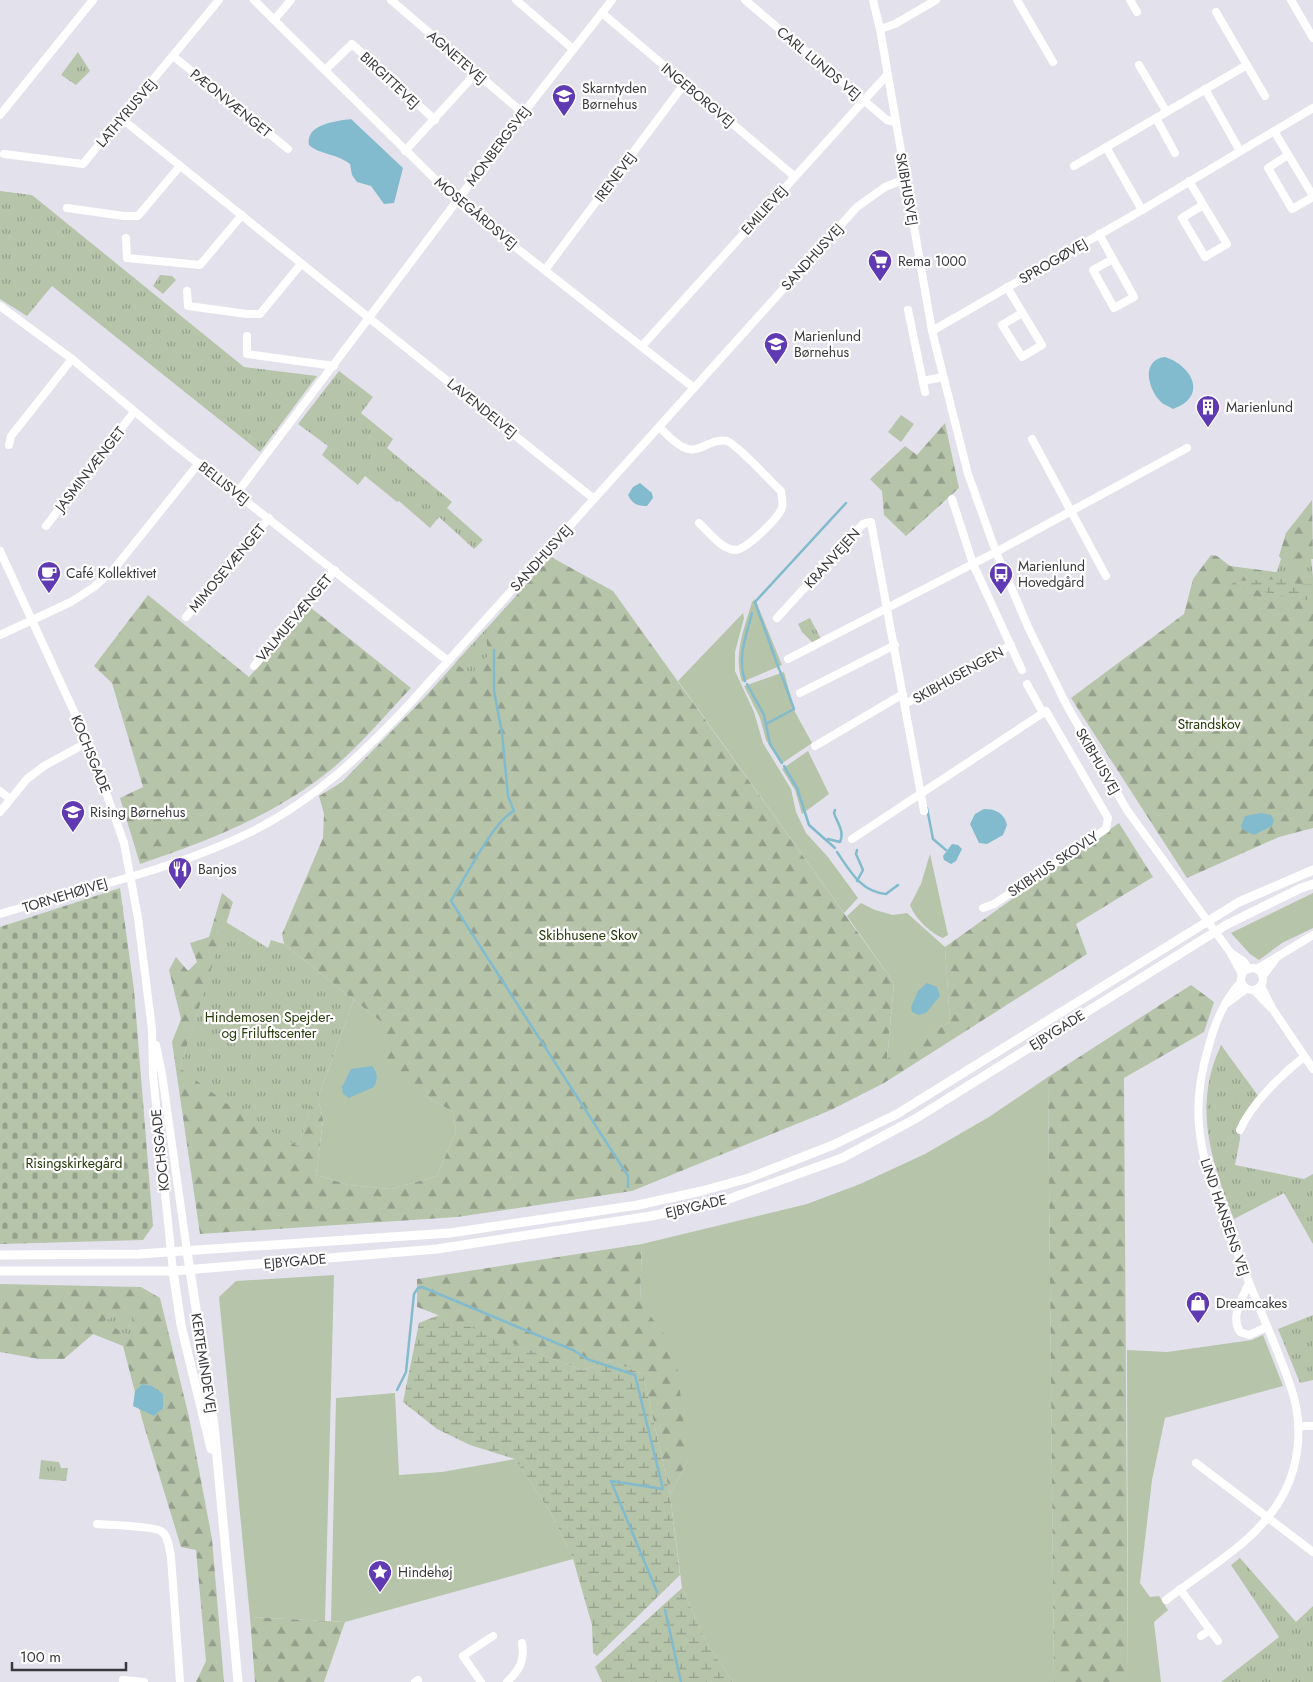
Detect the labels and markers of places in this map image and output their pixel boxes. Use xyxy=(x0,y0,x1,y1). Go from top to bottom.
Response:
place label: Skarntyden Børnehus xyxy=(582,78,647,114)
school or university icon: Skarntyden Børnehus xyxy=(551,83,577,117)
supermarket icon: Rema 1000 xyxy=(867,248,893,282)
place label: Rema 1000 xyxy=(898,251,966,271)
place label: Marienlund Børnehus xyxy=(794,326,861,362)
school or university icon: Marienlund Børnehus xyxy=(763,331,789,365)
building icon: Marienlund xyxy=(1195,394,1221,428)
place label: Marienlund xyxy=(1226,397,1293,417)
place label: Marienlund Hovedgård xyxy=(1018,556,1085,592)
cafe icon: Café Kollektivet xyxy=(36,560,62,594)
bus stop icon: Marienlund Hovedgård xyxy=(988,561,1014,595)
place label: Café Kollektivet xyxy=(66,563,157,583)
school or university icon: Rising Børnehus xyxy=(60,799,86,833)
place label: Rising Børnehus xyxy=(90,802,186,822)
restaurant icon: Banjos xyxy=(167,856,193,890)
place label: Banjos xyxy=(198,859,237,879)
shop icon: Dreamcakes xyxy=(1185,1290,1211,1324)
place label: Dreamcakes xyxy=(1216,1293,1288,1313)
place icon: Hindehøj xyxy=(367,1559,393,1593)
place label: Hindehøj xyxy=(398,1562,453,1582)

